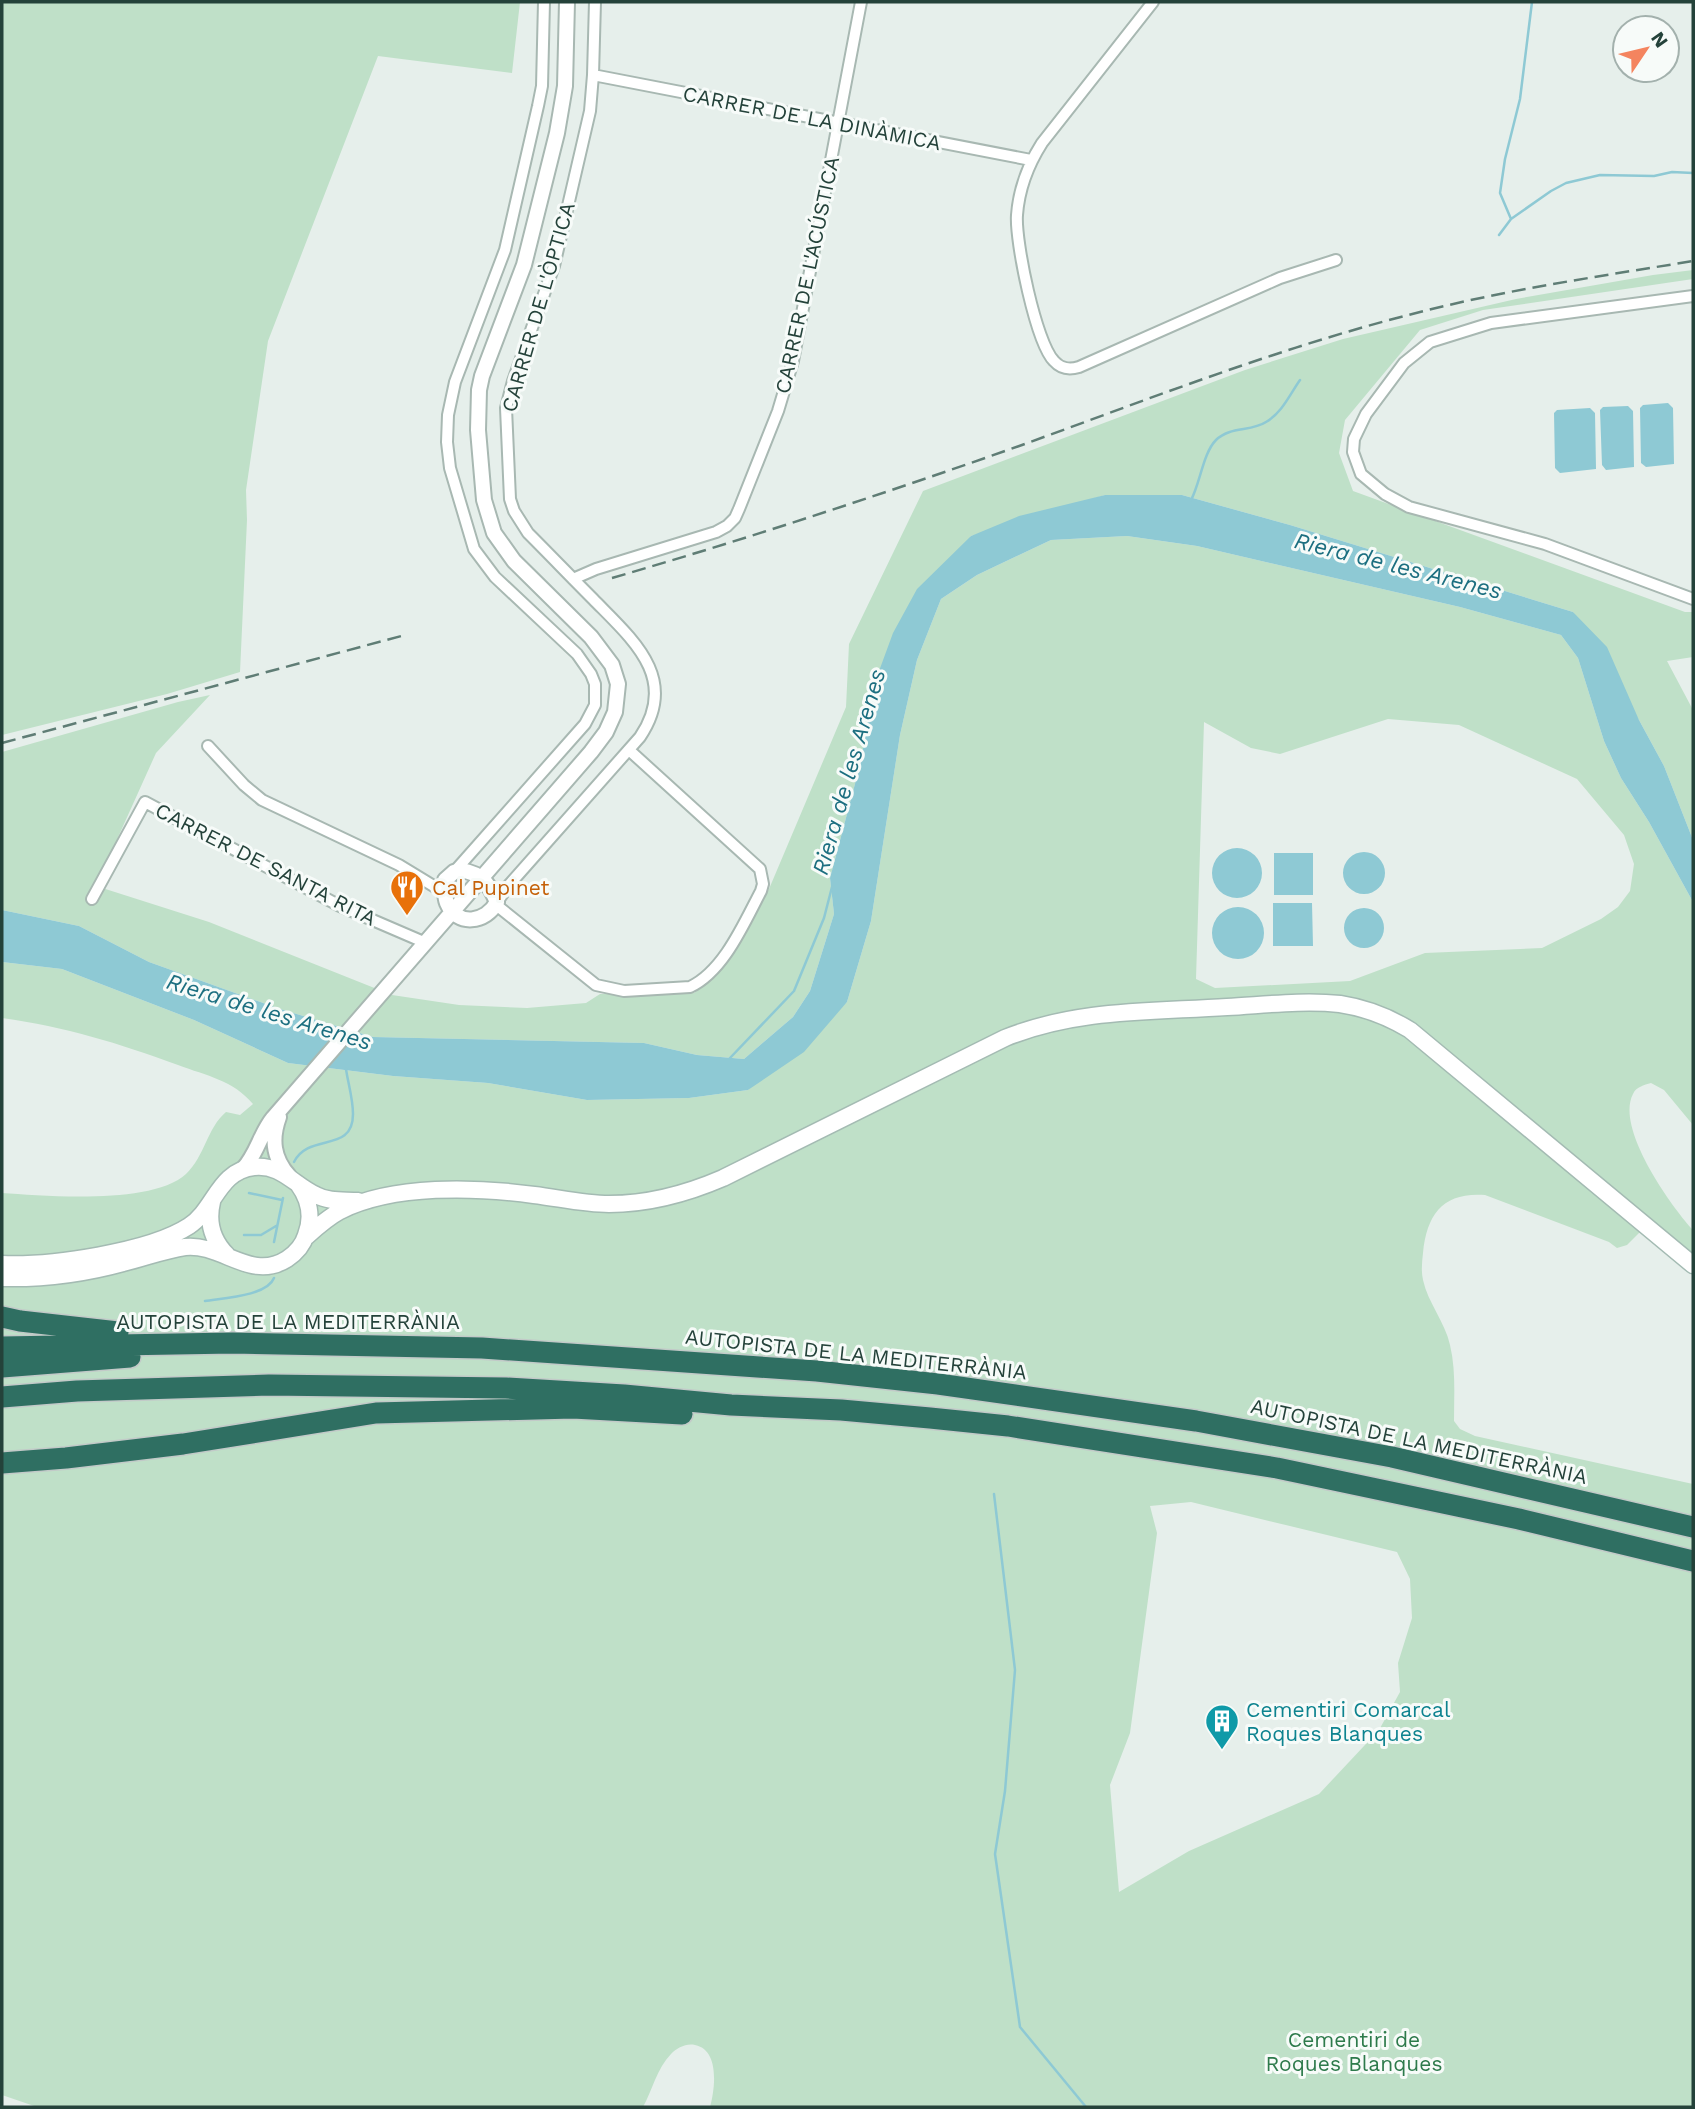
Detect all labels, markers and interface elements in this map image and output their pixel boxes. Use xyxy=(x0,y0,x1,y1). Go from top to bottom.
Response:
north arrow xyxy=(1611,14,1681,84)
text: N xyxy=(1646,27,1673,52)
street label: CARRER DE LA DINÀMICA xyxy=(681,81,943,155)
street label: CARRER DE L'ACÚSTICA xyxy=(770,154,844,396)
street label: CARRER DE L'ÒPTICA xyxy=(496,199,580,415)
water label: Riera de les Arenes xyxy=(1292,527,1505,605)
water label: Riera de les Arenes xyxy=(807,666,891,878)
street label: CARRER DE SANTA RITA xyxy=(151,797,381,931)
restaurant icon: Cal Pupinet xyxy=(388,868,426,917)
place label: Cal Pupinet xyxy=(432,875,549,900)
water label: Riera de les Arenes xyxy=(163,968,375,1056)
street label: AUTOPISTA DE LA MEDITERRÀNIA xyxy=(116,1309,460,1334)
street label: AUTOPISTA DE LA MEDITERRÀNIA xyxy=(684,1324,1028,1384)
street label: AUTOPISTA DE LA MEDITERRÀNIA xyxy=(1248,1393,1590,1489)
place label: Cementiri Comarcal Roques Blanques xyxy=(1246,1697,1451,1746)
building icon: Cementiri Comarcal Roques Blanques xyxy=(1203,1702,1241,1751)
park label: Cementiri de Roques Blanques xyxy=(1265,2027,1443,2076)

